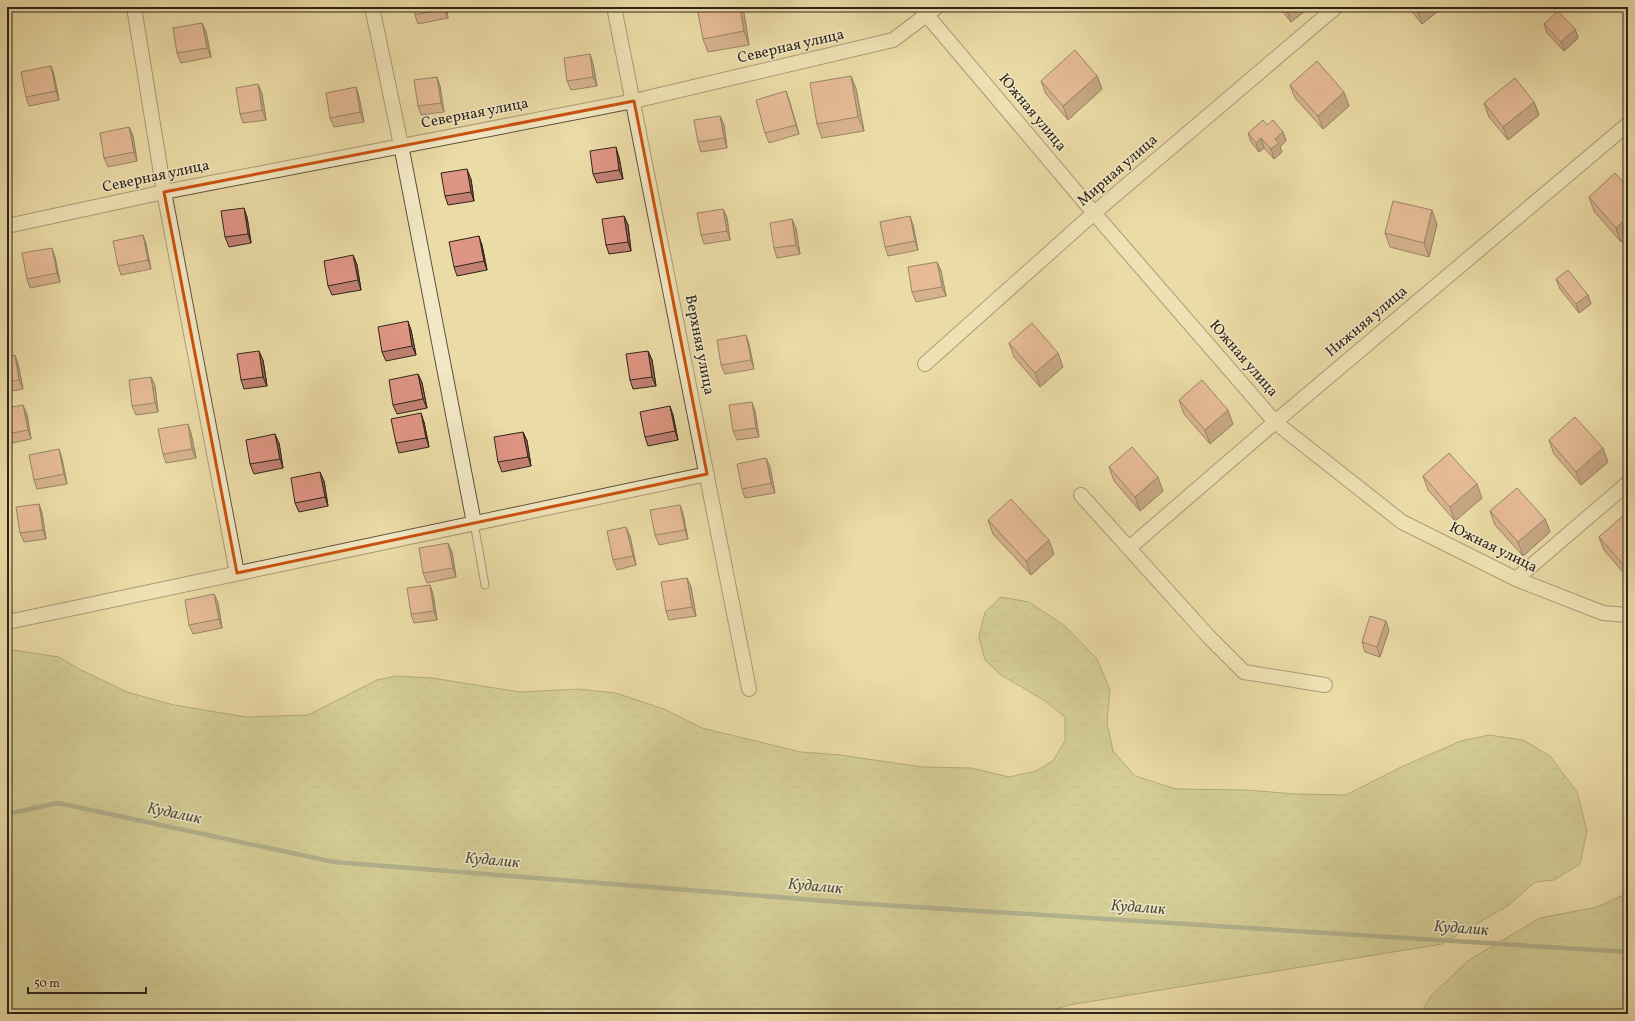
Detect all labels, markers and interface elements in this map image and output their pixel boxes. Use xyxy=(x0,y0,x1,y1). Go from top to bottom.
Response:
street label: Северная улица xyxy=(736,25,846,69)
street label: Южная улица xyxy=(993,70,1071,156)
street label: Северная улица xyxy=(420,93,530,135)
street label: Мирная улица xyxy=(1073,130,1163,212)
street label: Северная улица xyxy=(101,155,211,199)
street label: Нижняя улица xyxy=(1321,281,1413,363)
street label: Верхняя улица xyxy=(679,293,719,397)
street label: Южная улица xyxy=(1204,316,1282,402)
street label: Южная улица xyxy=(1445,518,1541,578)
water label: Кудалик xyxy=(145,798,204,831)
water label: Кудалик xyxy=(464,848,521,874)
water label: Кудалик xyxy=(787,874,844,900)
water label: Кудалик xyxy=(1110,895,1167,921)
water label: Кудалик xyxy=(1433,916,1490,942)
scale bar xyxy=(28,969,146,995)
text: 50 m xyxy=(34,976,60,992)

